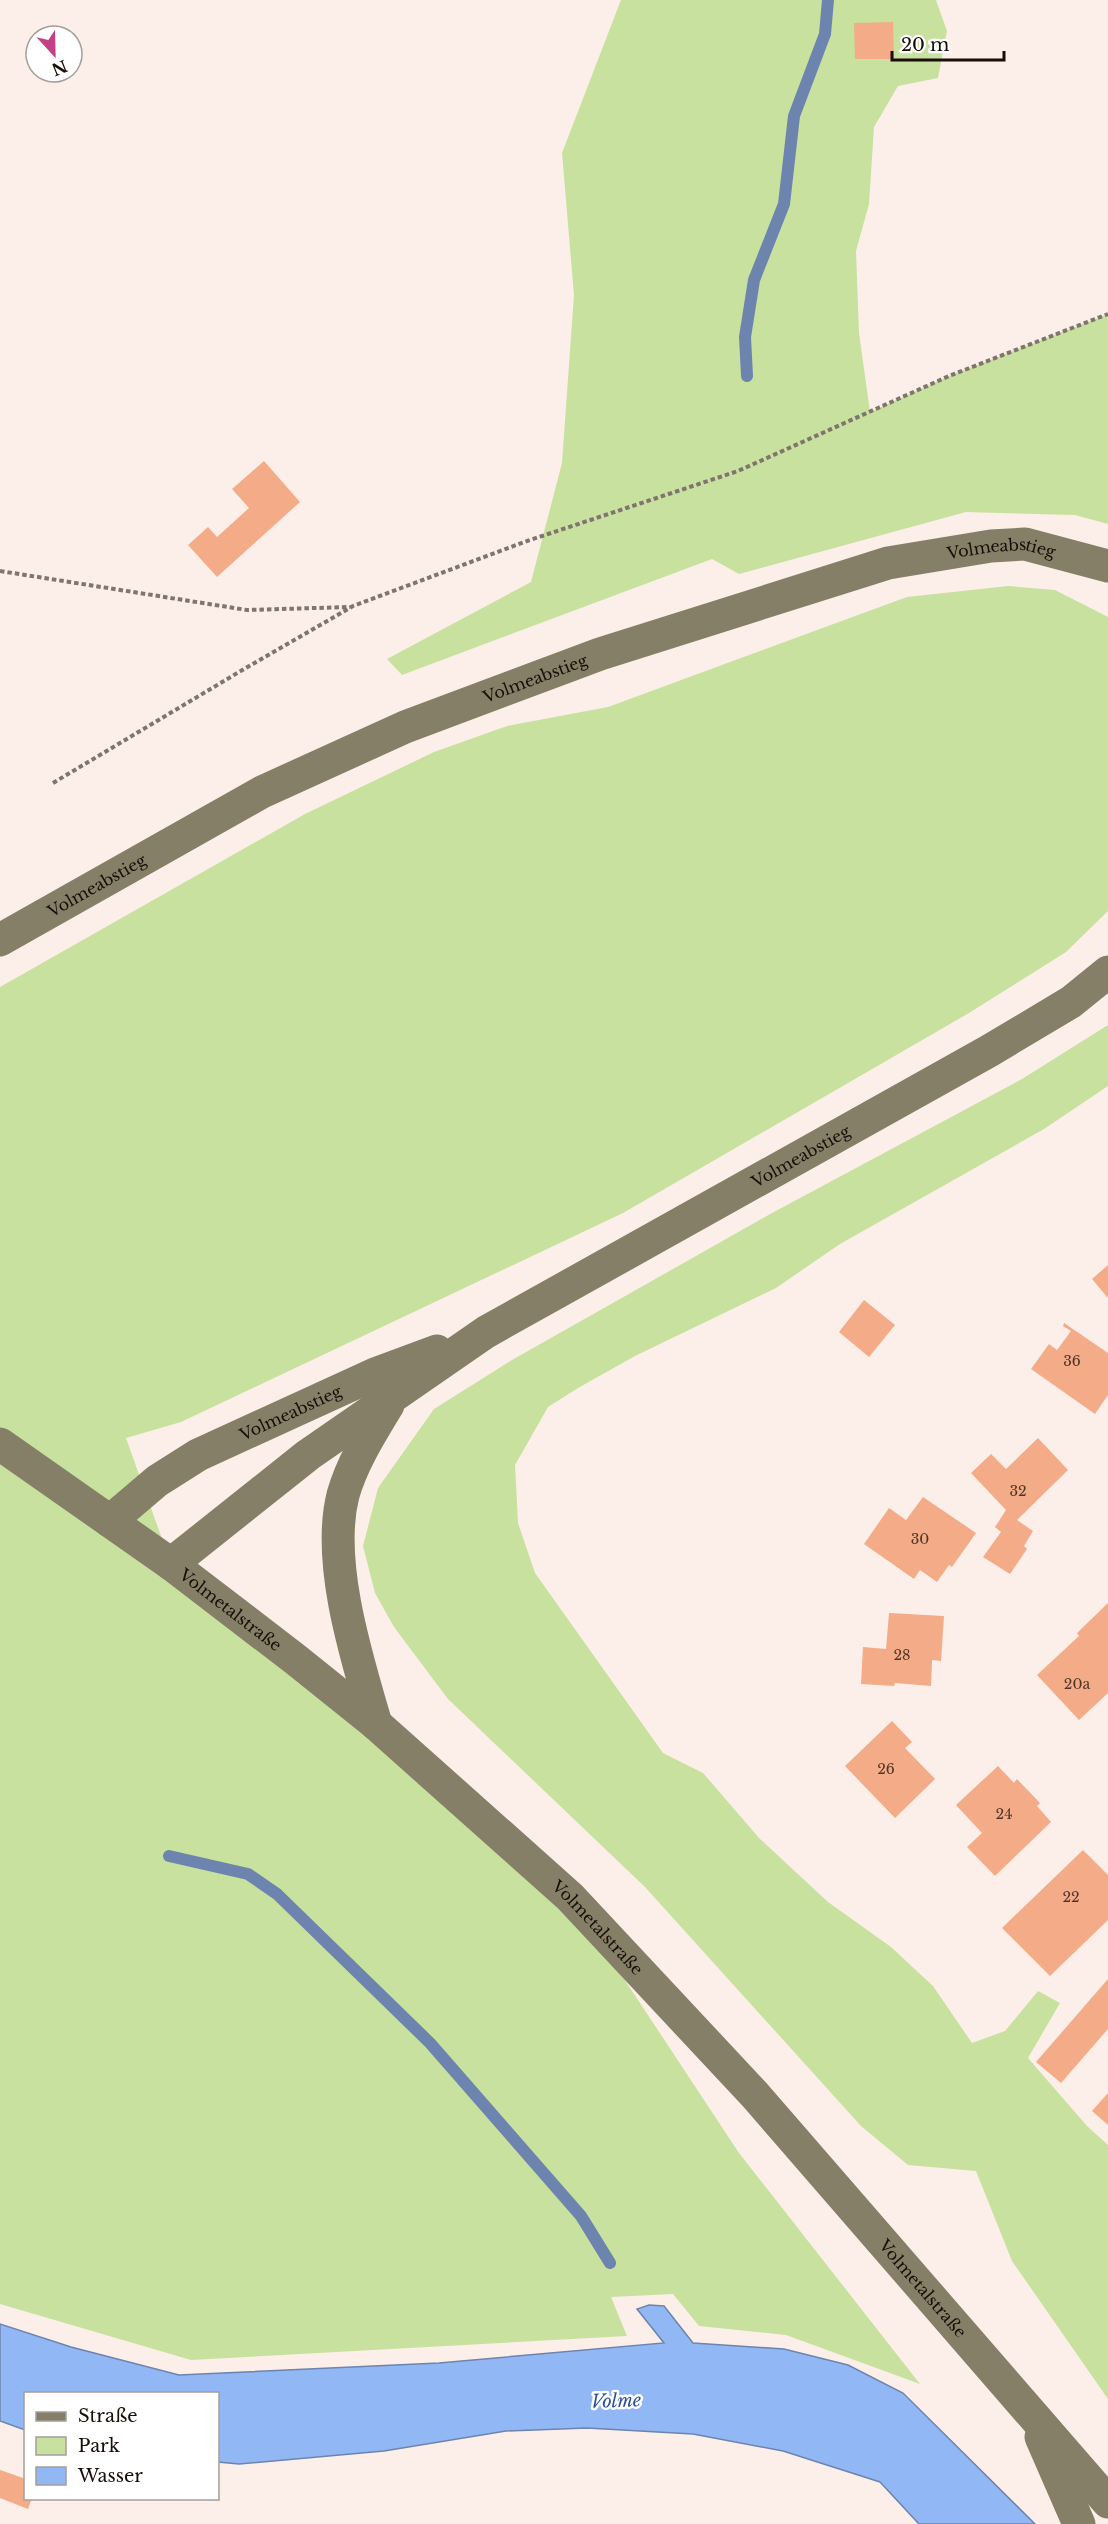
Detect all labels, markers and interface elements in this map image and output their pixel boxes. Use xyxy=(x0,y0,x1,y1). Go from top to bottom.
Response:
north arrow xyxy=(24,24,84,84)
scale bar xyxy=(892,24,1004,62)
text: 20 m xyxy=(901,34,949,56)
text: N xyxy=(49,56,70,80)
street label: Volmeabstieg xyxy=(944,534,1058,563)
street label: Volmeabstieg xyxy=(479,649,591,707)
street label: Volmeabstieg xyxy=(43,849,150,922)
street label: Volmeabstieg xyxy=(747,1120,854,1192)
house number: 36 xyxy=(1063,1352,1081,1370)
street label: Volmeabstieg xyxy=(235,1380,345,1445)
house number: 32 xyxy=(1009,1482,1027,1500)
house number: 30 xyxy=(911,1530,929,1548)
street label: Volmetalstraße xyxy=(175,1564,286,1655)
house number: 28 xyxy=(893,1646,911,1664)
house number: 20a xyxy=(1064,1675,1090,1693)
house number: 26 xyxy=(877,1760,895,1778)
house number: 24 xyxy=(996,1805,1012,1823)
street label: Volmetalstraße xyxy=(547,1875,647,1979)
house number: 22 xyxy=(1062,1888,1080,1906)
street label: Volmetalstraße xyxy=(874,2235,971,2342)
water label: Volme xyxy=(591,2389,641,2413)
legend xyxy=(24,2392,219,2500)
text: Straße xyxy=(78,2405,138,2427)
text: Park xyxy=(78,2435,120,2457)
text: Wasser xyxy=(77,2465,143,2487)

